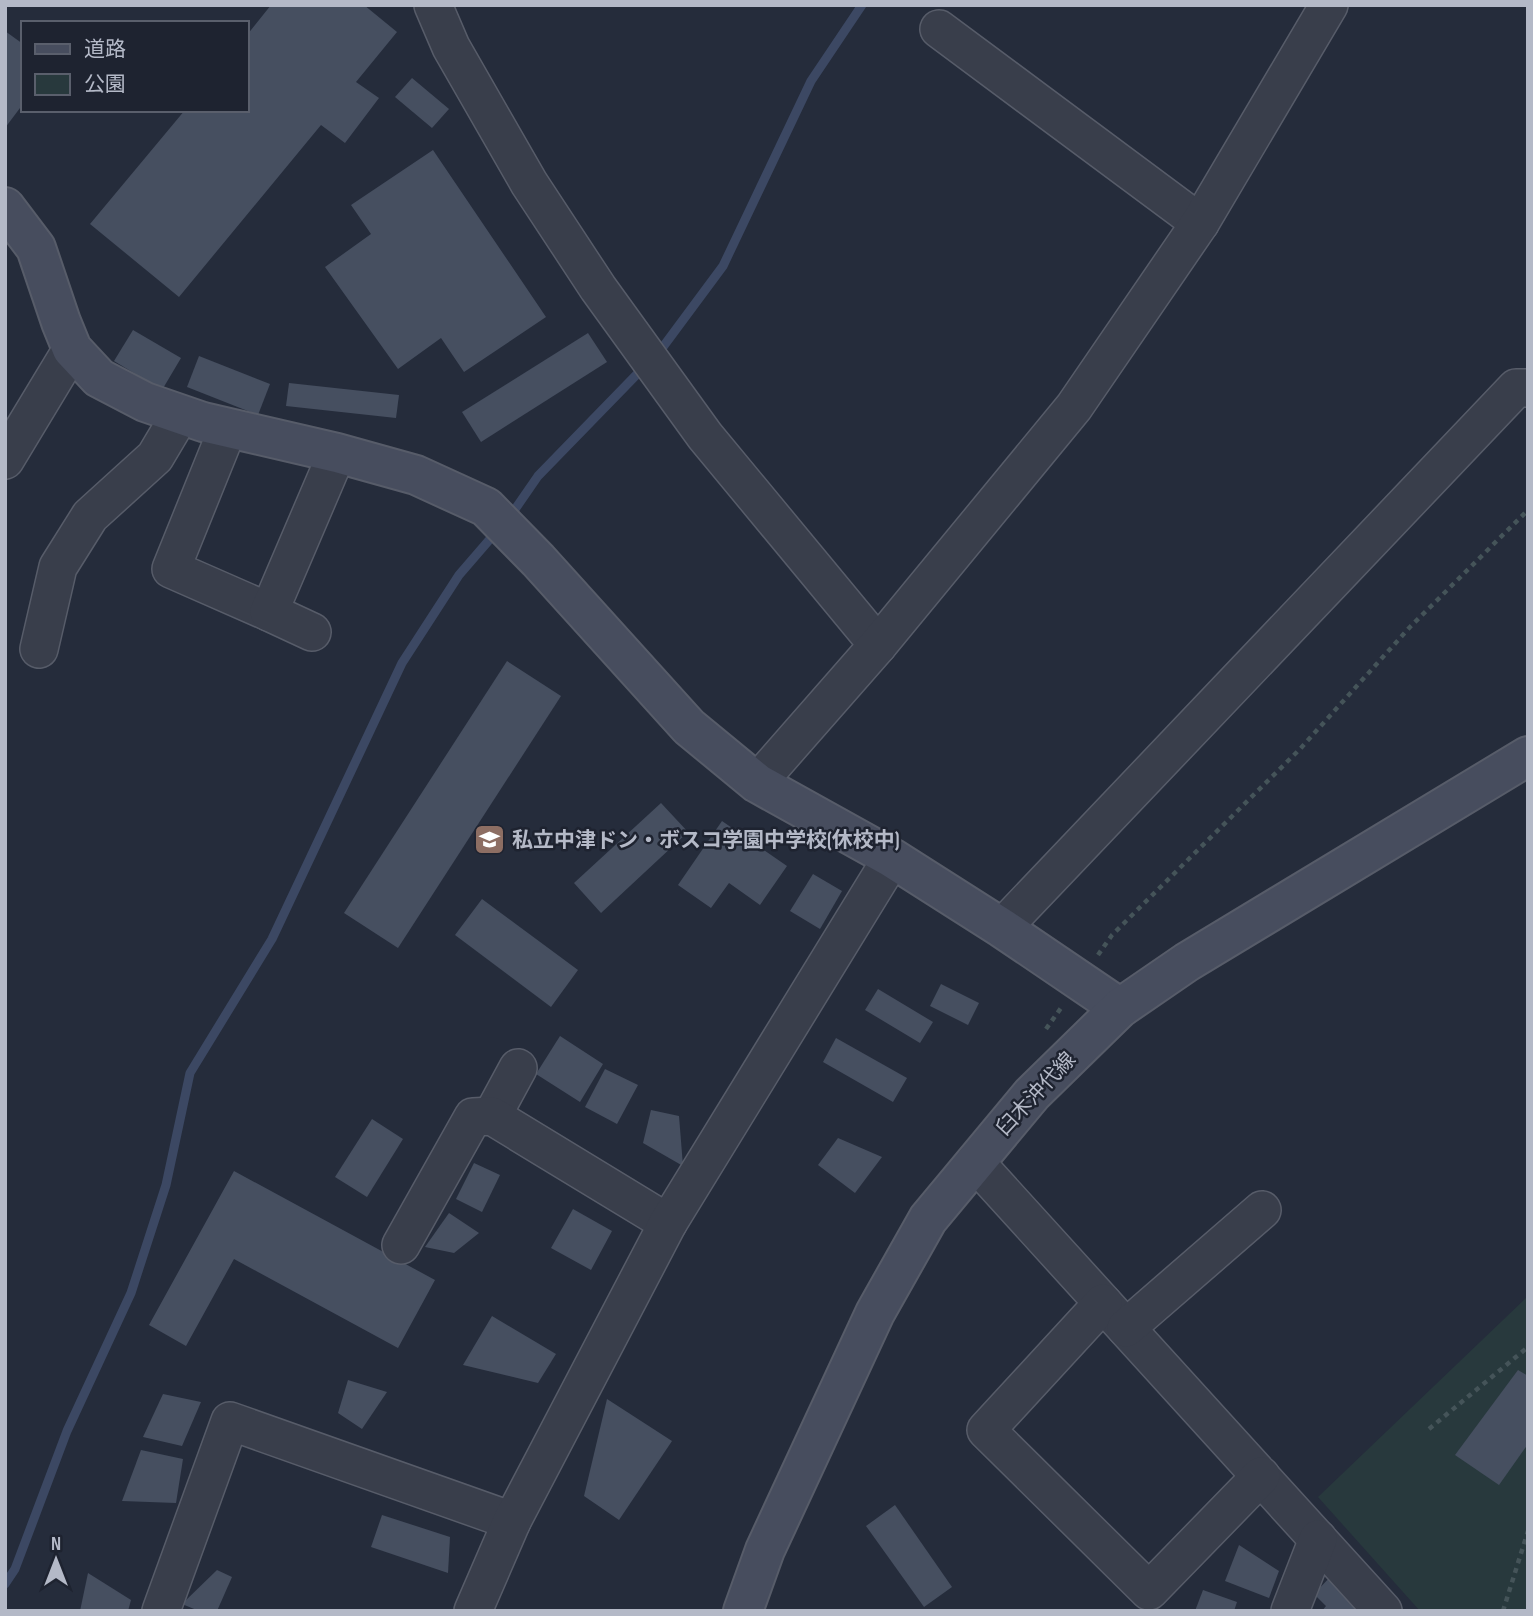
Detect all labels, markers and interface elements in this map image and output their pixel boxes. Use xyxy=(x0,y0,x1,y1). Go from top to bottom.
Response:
legend xyxy=(21,21,248,112)
text: 道路 xyxy=(84,37,126,62)
text: 公園 xyxy=(84,72,126,97)
school or university icon: 私立中津ドン・ボスコ学園中学校(休校中) xyxy=(472,823,506,857)
place label: 私立中津ドン・ボスコ学園中学校(休校中) xyxy=(512,828,900,853)
street label: 臼木沖代線 xyxy=(991,1047,1081,1141)
north arrow xyxy=(21,1525,91,1595)
text: N xyxy=(51,1533,61,1556)

